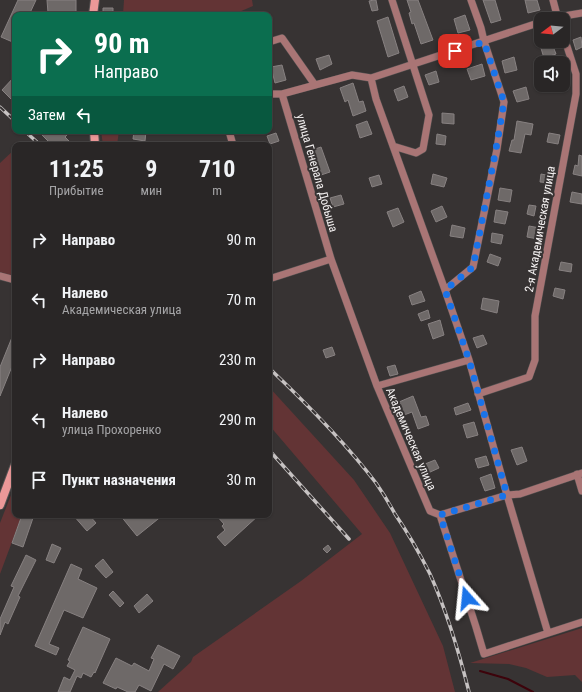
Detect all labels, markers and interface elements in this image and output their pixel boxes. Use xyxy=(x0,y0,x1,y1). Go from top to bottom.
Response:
north arrow xyxy=(534,12,570,48)
map controls xyxy=(534,12,570,92)
text: 90 m xyxy=(94,27,150,60)
icon: right xyxy=(28,28,80,80)
pin xyxy=(438,34,472,68)
icon: arrive xyxy=(444,40,466,62)
button: sound xyxy=(534,56,570,92)
text: Направо xyxy=(94,61,159,82)
icon: left xyxy=(73,104,95,126)
text: Затем xyxy=(28,106,65,124)
street label: улица Генерала Добыша xyxy=(293,112,341,234)
text: 11:25 xyxy=(49,155,104,183)
text: 9 xyxy=(145,155,157,183)
text: 710 xyxy=(199,155,235,183)
street label: 2-я Академическая улица xyxy=(522,165,558,293)
text: Прибытие xyxy=(49,183,104,198)
text: мин xyxy=(141,183,162,198)
text: m xyxy=(212,183,222,198)
icon: right xyxy=(28,229,50,251)
text: Направо xyxy=(62,231,115,249)
text: 90 m xyxy=(226,231,256,249)
text: Налево xyxy=(62,284,108,302)
icon: left xyxy=(28,289,50,311)
text: 70 m xyxy=(226,291,256,309)
text: Академическая улица xyxy=(62,302,182,317)
icon: right xyxy=(28,349,50,371)
text: Направо xyxy=(62,351,115,369)
text: 230 m xyxy=(219,351,256,369)
street label: Академическая улица xyxy=(383,385,439,493)
text: Налево xyxy=(62,404,108,422)
icon: left xyxy=(28,409,50,431)
text: 290 m xyxy=(219,411,256,429)
text: улица Прохоренко xyxy=(62,422,161,437)
icon: arrive xyxy=(28,469,50,491)
text: Пункт назначения xyxy=(62,471,176,489)
text: 30 m xyxy=(226,471,256,489)
position arrow xyxy=(446,577,488,619)

